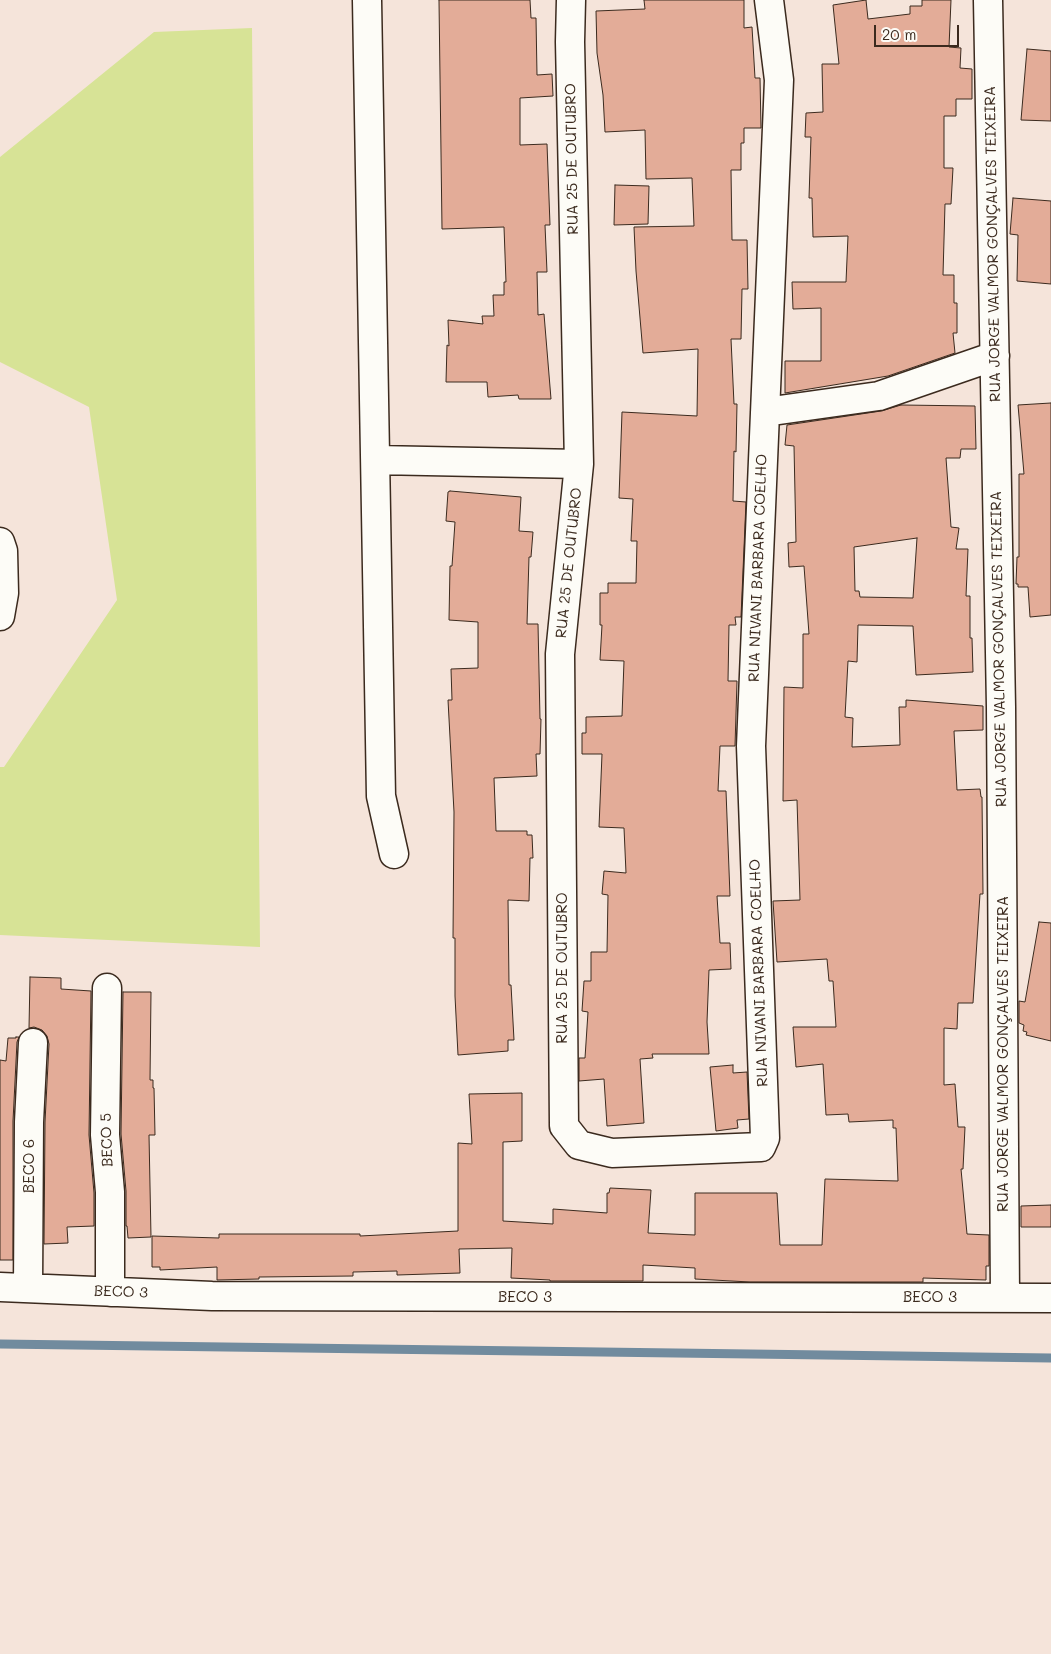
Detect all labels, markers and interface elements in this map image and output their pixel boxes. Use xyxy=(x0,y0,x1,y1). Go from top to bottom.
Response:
scale bar xyxy=(876,15,961,47)
text: 20 m xyxy=(882,24,916,44)
street label: RUA 25 DE OUTUBRO xyxy=(562,83,582,235)
street label: RUA JORGE VALMOR GONÇALVES TEIXEIRA xyxy=(981,86,1005,402)
street label: RUA NIVANI BARBARA COELHO xyxy=(745,454,771,682)
street label: RUA 25 DE OUTUBRO xyxy=(552,487,586,639)
street label: RUA JORGE VALMOR GONÇALVES TEIXEIRA xyxy=(987,491,1011,807)
street label: RUA NIVANI BARBARA COELHO xyxy=(746,859,772,1087)
street label: RUA 25 DE OUTUBRO xyxy=(553,892,571,1044)
street label: RUA JORGE VALMOR GONÇALVES TEIXEIRA xyxy=(994,896,1012,1212)
street label: BECO 5 xyxy=(97,1113,117,1167)
street label: BECO 6 xyxy=(20,1139,38,1193)
street label: BECO 3 xyxy=(94,1282,148,1302)
street label: BECO 3 xyxy=(498,1288,552,1306)
street label: BECO 3 xyxy=(903,1288,957,1306)

